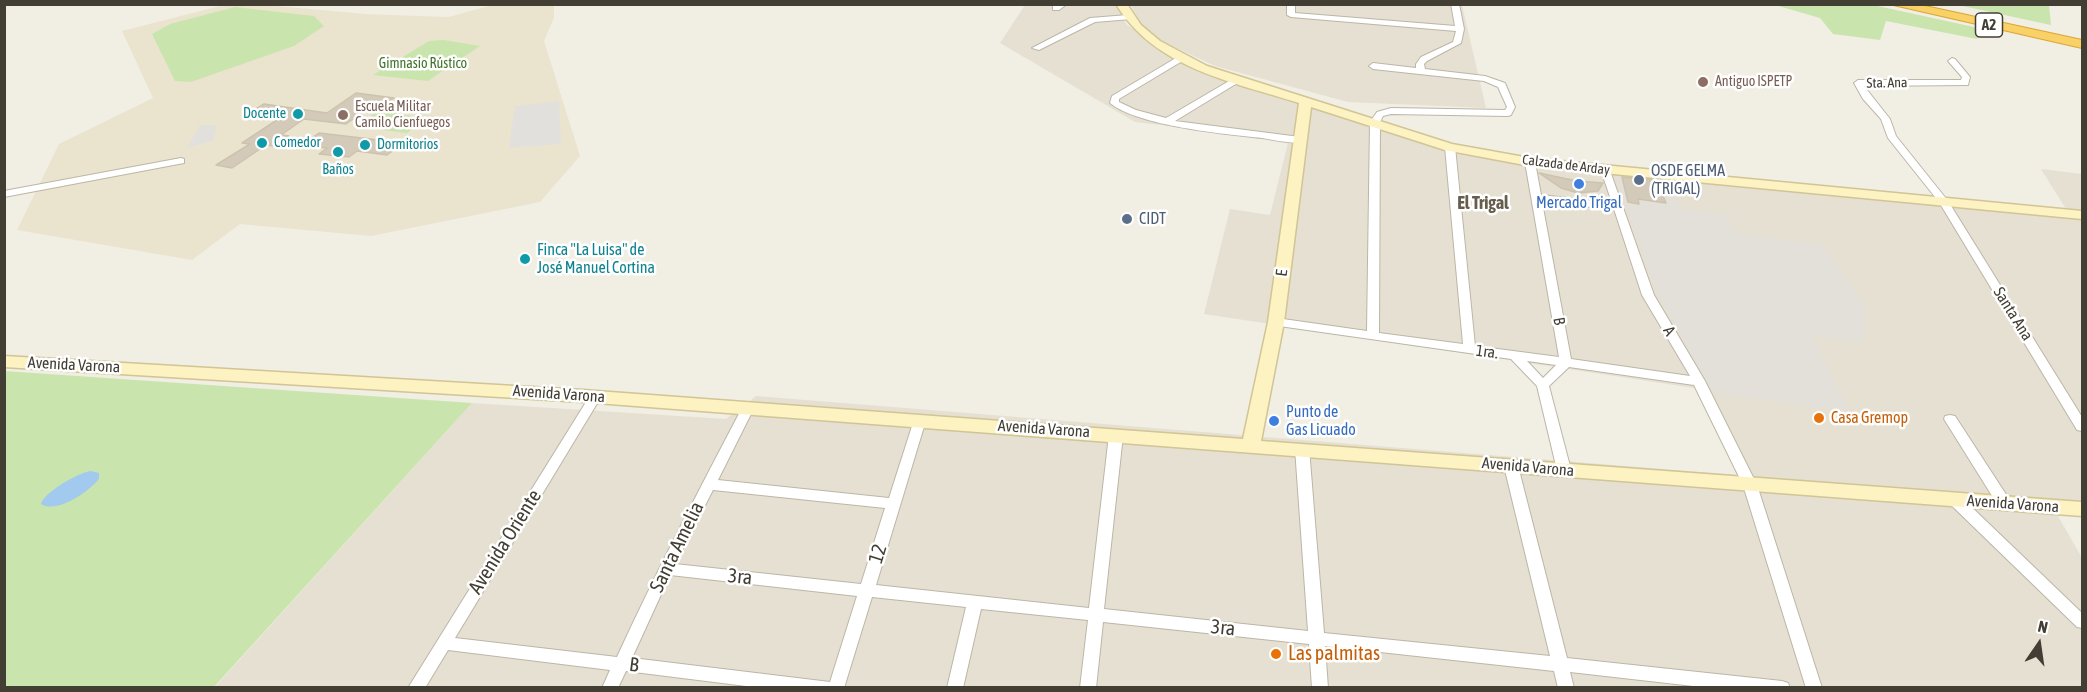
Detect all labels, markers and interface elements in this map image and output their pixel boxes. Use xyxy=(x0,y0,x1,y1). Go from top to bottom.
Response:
road number: A2 xyxy=(1976,13,2002,37)
park label: Gimnasio Rústico xyxy=(379,56,467,72)
place label: Antiguo ISPETP xyxy=(1715,74,1792,90)
street label: Sta. Ana xyxy=(1866,74,1908,92)
marker: Antiguo ISPETP xyxy=(1696,75,1710,89)
place label: Escuela Militar Camilo Cienfuegos xyxy=(355,99,450,132)
place label: Docente xyxy=(243,106,286,122)
marker: Docente xyxy=(291,107,305,121)
marker: Escuela Militar Camilo Cienfuegos xyxy=(336,108,350,122)
place label: Comedor xyxy=(274,135,321,151)
marker: Comedor xyxy=(255,136,269,150)
place label: Dormitorios xyxy=(377,137,438,153)
marker: Dormitorios xyxy=(358,138,372,152)
marker: Baños xyxy=(331,145,345,159)
street label: Calzada de Arday xyxy=(1521,151,1611,179)
place label: OSDE GELMA (TRIGAL) xyxy=(1651,161,1725,199)
place label: Baños xyxy=(322,162,354,178)
marker: OSDE GELMA (TRIGAL) xyxy=(1632,173,1646,187)
marker: Mercado Trigal xyxy=(1572,177,1586,191)
district label: El Trigal xyxy=(1457,192,1509,214)
place label: Mercado Trigal xyxy=(1536,193,1622,213)
place label: CIDT xyxy=(1139,209,1166,229)
marker: CIDT xyxy=(1120,212,1134,226)
place label: Finca "La Luisa" de José Manuel Cortina xyxy=(537,240,655,278)
marker: Finca "La Luisa" de José Manuel Cortina xyxy=(518,252,532,266)
street label: E xyxy=(1272,268,1292,278)
street label: Santa Ana xyxy=(1989,284,2037,344)
street label: B xyxy=(1549,316,1569,326)
street label: A xyxy=(1659,323,1679,339)
street label: 1ra. xyxy=(1475,341,1499,363)
street label: Avenida Varona xyxy=(27,353,121,377)
street label: Avenida Varona xyxy=(512,381,606,407)
place label: Punto de Gas Licuado xyxy=(1286,402,1356,440)
place label: Casa Gremop xyxy=(1831,408,1908,428)
marker: Casa Gremop xyxy=(1812,411,1826,425)
marker: Punto de Gas Licuado xyxy=(1267,414,1281,428)
street label: Avenida Varona xyxy=(997,416,1091,442)
street label: Avenida Varona xyxy=(1481,453,1575,481)
street label: Avenida Oriente xyxy=(463,485,547,599)
street label: Avenida Varona xyxy=(1966,491,2060,517)
street label: Santa Amelia xyxy=(645,498,709,596)
street label: 12 xyxy=(864,542,892,566)
street label: 3ra xyxy=(727,564,753,590)
north arrow xyxy=(2009,614,2069,674)
street label: 3ra xyxy=(1210,615,1236,641)
text: N xyxy=(2036,617,2050,636)
place label: Las palmitas xyxy=(1288,642,1380,666)
marker: Las palmitas xyxy=(1269,647,1283,661)
street label: B xyxy=(628,653,640,677)

